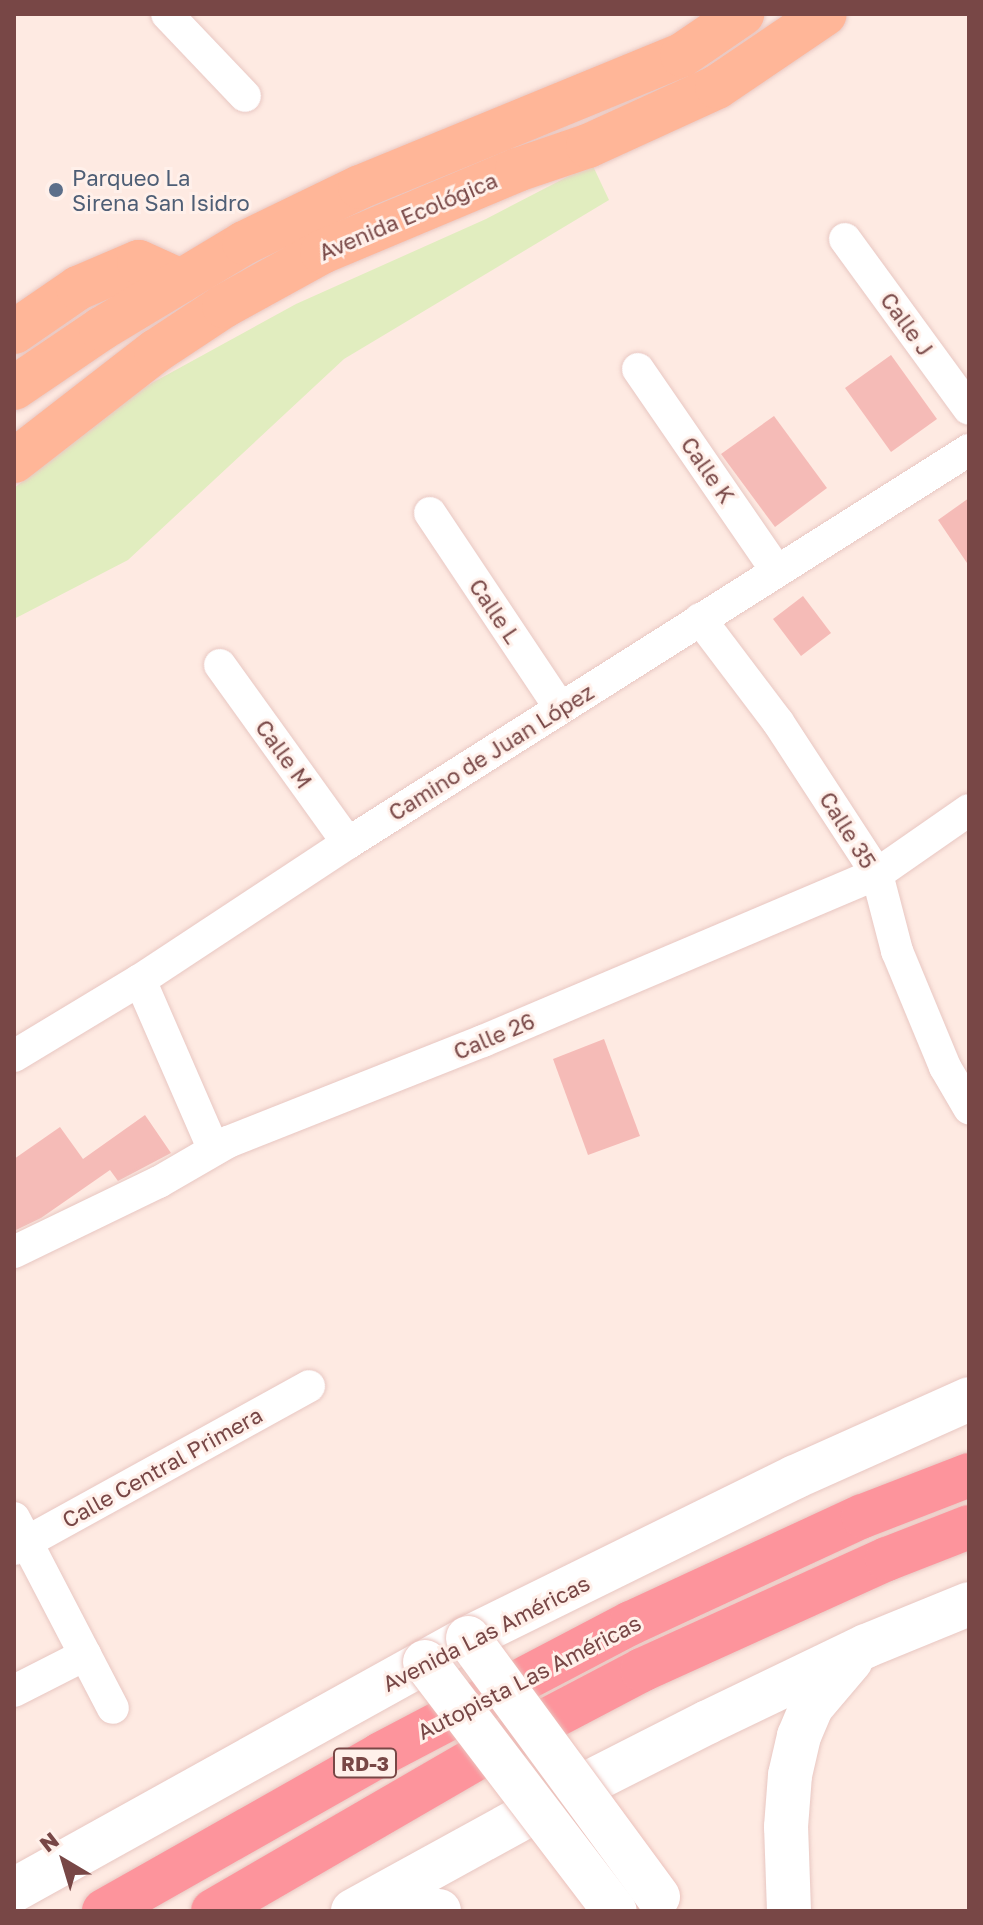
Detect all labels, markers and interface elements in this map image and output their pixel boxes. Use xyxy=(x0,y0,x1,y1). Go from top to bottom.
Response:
place label: Parqueo La Sirena San Isidro xyxy=(72,164,250,216)
street label: Avenida Ecológica xyxy=(315,166,501,266)
marker: Parqueo La Sirena San Isidro xyxy=(47,181,65,199)
street label: Calle J xyxy=(875,287,939,361)
street label: Calle K xyxy=(676,432,740,508)
street label: Calle L xyxy=(464,574,526,648)
street label: Camino de Juan López xyxy=(384,678,598,826)
street label: Calle M xyxy=(250,715,318,793)
street label: Calle 35 xyxy=(814,787,882,873)
street label: Calle 26 xyxy=(449,1007,539,1065)
street label: Calle Central Primera xyxy=(57,1401,267,1533)
street label: Avenida Las Américas xyxy=(378,1569,594,1697)
street label: Autopista Las Américas xyxy=(413,1609,645,1745)
road number: RD-3 xyxy=(333,1747,397,1779)
north arrow xyxy=(24,1821,104,1901)
text: N xyxy=(34,1826,64,1857)

